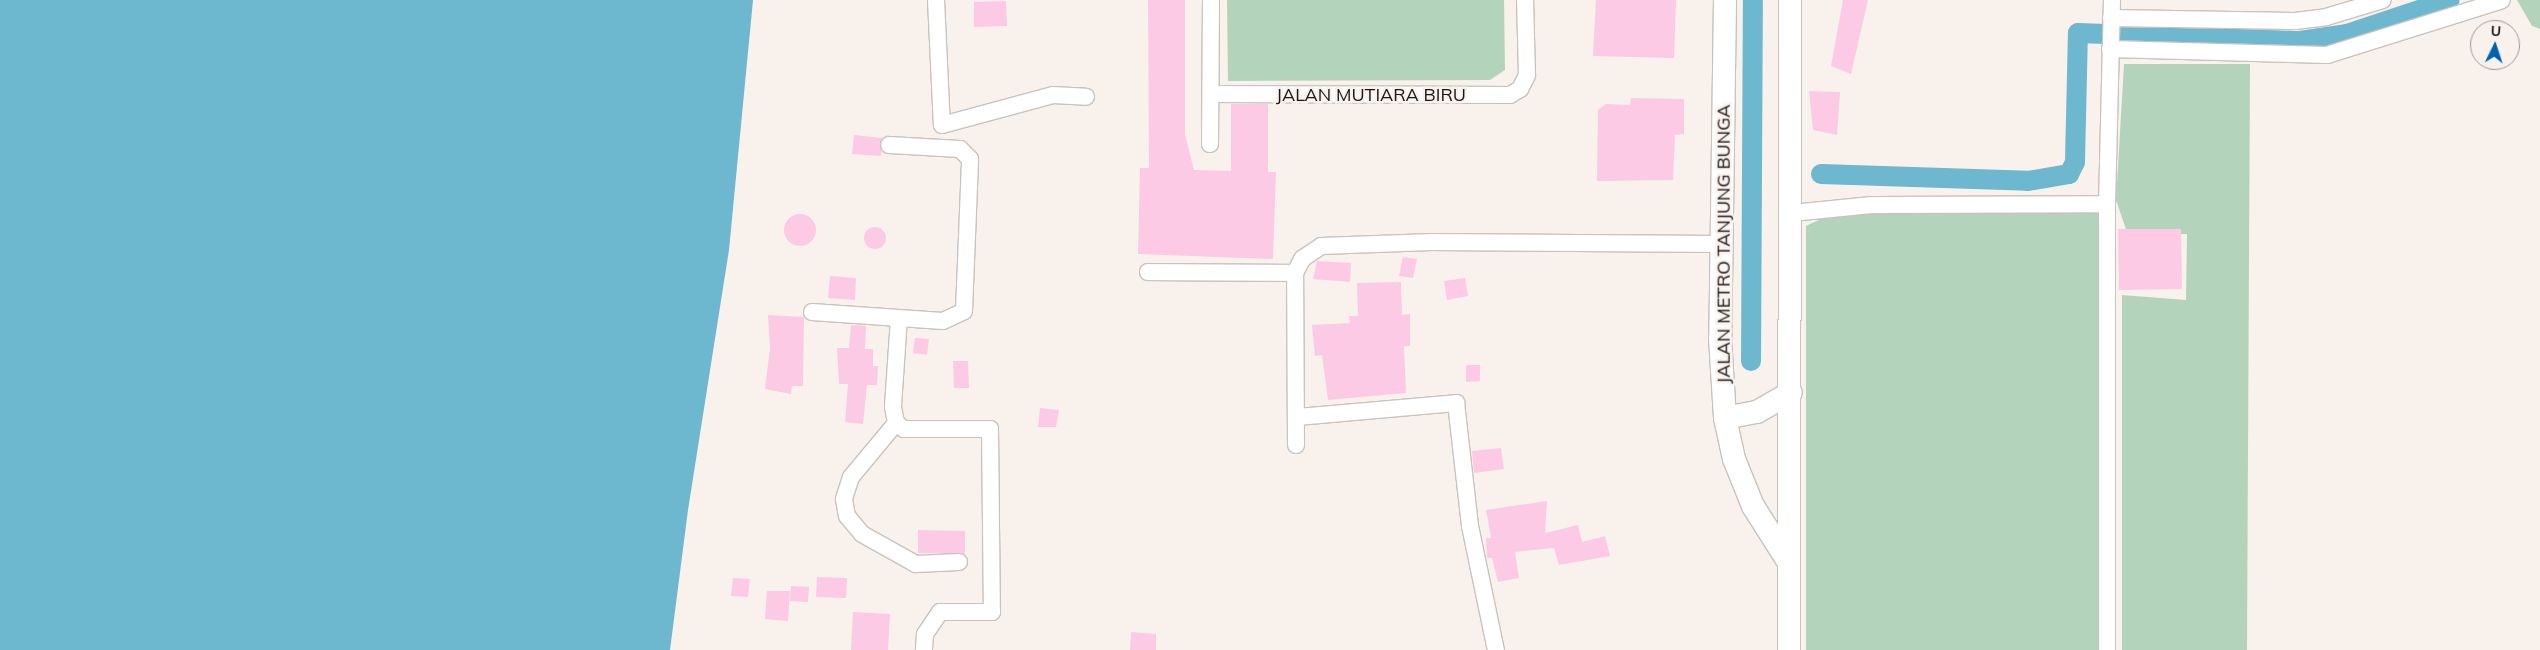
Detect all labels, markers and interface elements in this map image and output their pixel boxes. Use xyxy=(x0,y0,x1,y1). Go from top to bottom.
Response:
north arrow xyxy=(2470,20,2520,70)
text: U xyxy=(2490,22,2502,40)
street label: JALAN MUTIARA BIRU xyxy=(1276,84,1466,106)
street label: JALAN METRO TANJUNG BUNGA xyxy=(1713,104,1735,384)

